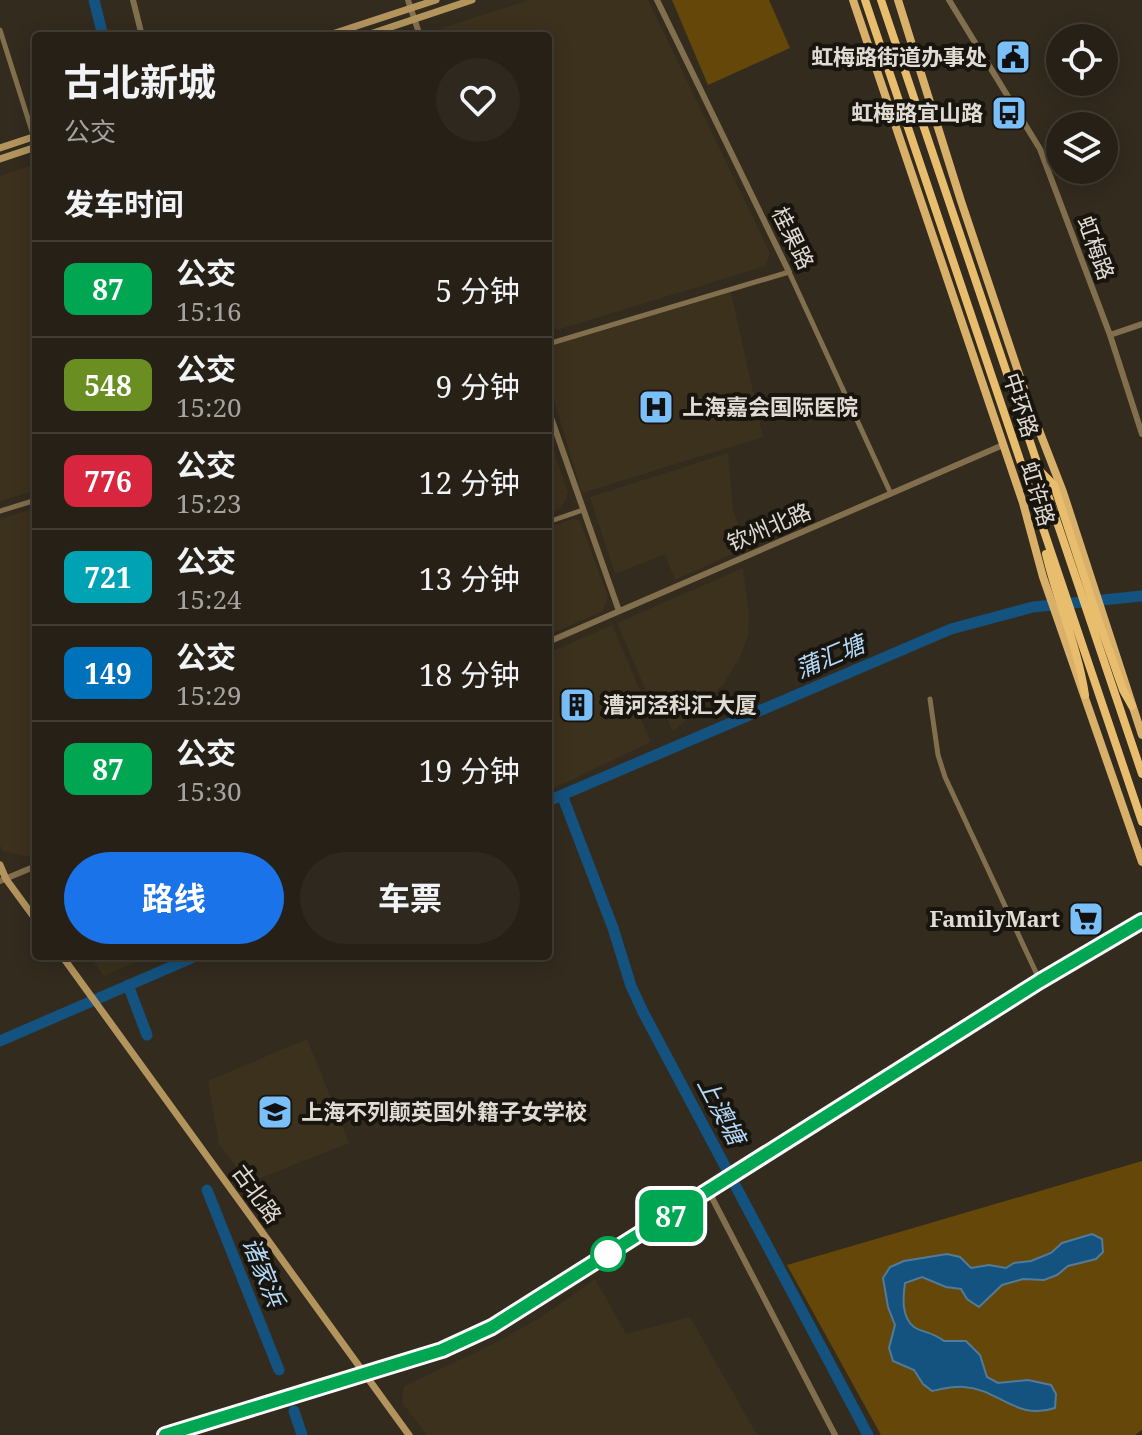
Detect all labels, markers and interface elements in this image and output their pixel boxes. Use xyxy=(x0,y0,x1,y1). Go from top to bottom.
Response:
map controls xyxy=(1046,24,1118,184)
button: locate xyxy=(1046,24,1118,96)
public building icon: 虹梅路街道办事处 xyxy=(994,38,1032,76)
place label: 虹梅路街道办事处 xyxy=(811,41,987,71)
text: 古北新城 xyxy=(64,55,216,107)
button: heart xyxy=(436,58,520,142)
bus stop icon: 虹梅路宜山路 xyxy=(990,94,1028,132)
place label: 虹梅路宜山路 xyxy=(851,97,983,127)
button: layers xyxy=(1046,112,1118,184)
text: 公交 xyxy=(64,113,116,149)
text: 发车时间 xyxy=(64,183,184,224)
street label: 桂果路 xyxy=(766,201,822,274)
street label: 虹梅路 xyxy=(1072,212,1122,284)
text: 公交 xyxy=(176,252,236,293)
text: 87 xyxy=(92,270,124,308)
text: 5 分钟 xyxy=(435,270,520,311)
text: 15:16 xyxy=(176,293,242,329)
text: 公交 xyxy=(176,348,236,389)
text: 548 xyxy=(84,366,132,404)
text: 9 分钟 xyxy=(435,366,520,407)
street label: 中环路 xyxy=(997,369,1046,441)
hospital icon: 上海嘉会国际医院 xyxy=(637,388,675,426)
text: 15:20 xyxy=(176,389,242,425)
place label: 上海嘉会国际医院 xyxy=(682,391,858,421)
text: 公交 xyxy=(176,444,236,485)
street label: 虹许路 xyxy=(1015,458,1063,530)
text: 776 xyxy=(84,462,132,500)
text: 12 分钟 xyxy=(419,462,520,503)
text: 15:23 xyxy=(176,485,242,521)
street label: 钦州北路 xyxy=(722,495,815,557)
text: 公交 xyxy=(176,540,236,581)
text: 721 xyxy=(84,558,132,596)
text: 13 分钟 xyxy=(419,558,520,599)
text: 15:24 xyxy=(176,581,242,617)
water label: 蒲汇塘 xyxy=(790,625,873,685)
text: 公交 xyxy=(176,636,236,677)
text: 149 xyxy=(84,654,132,692)
text: 18 分钟 xyxy=(419,654,520,695)
text: 15:29 xyxy=(176,677,242,713)
building icon: 漕河泾科汇大厦 xyxy=(558,686,596,724)
place label: 漕河泾科汇大厦 xyxy=(603,689,757,719)
text: 公交 xyxy=(176,732,236,773)
text: 87 xyxy=(92,750,124,788)
text: 19 分钟 xyxy=(419,750,520,791)
text: 15:30 xyxy=(176,773,242,809)
button: 路线 xyxy=(64,852,284,944)
button: 车票 xyxy=(300,852,520,944)
supermarket icon: FamilyMart xyxy=(1067,900,1105,938)
place label: FamilyMart xyxy=(930,903,1060,933)
water label: 上澳塘 xyxy=(691,1071,756,1153)
school or university icon: 上海不列颠英国外籍子女学校 xyxy=(256,1093,294,1131)
place label: 上海不列颠英国外籍子女学校 xyxy=(301,1096,587,1126)
street label: 古北路 xyxy=(226,1158,289,1229)
line badge: 87 xyxy=(635,1190,707,1242)
text: 87 xyxy=(655,1197,687,1235)
water label: 诸家浜 xyxy=(236,1232,294,1313)
unlabelled marker xyxy=(591,1237,625,1271)

